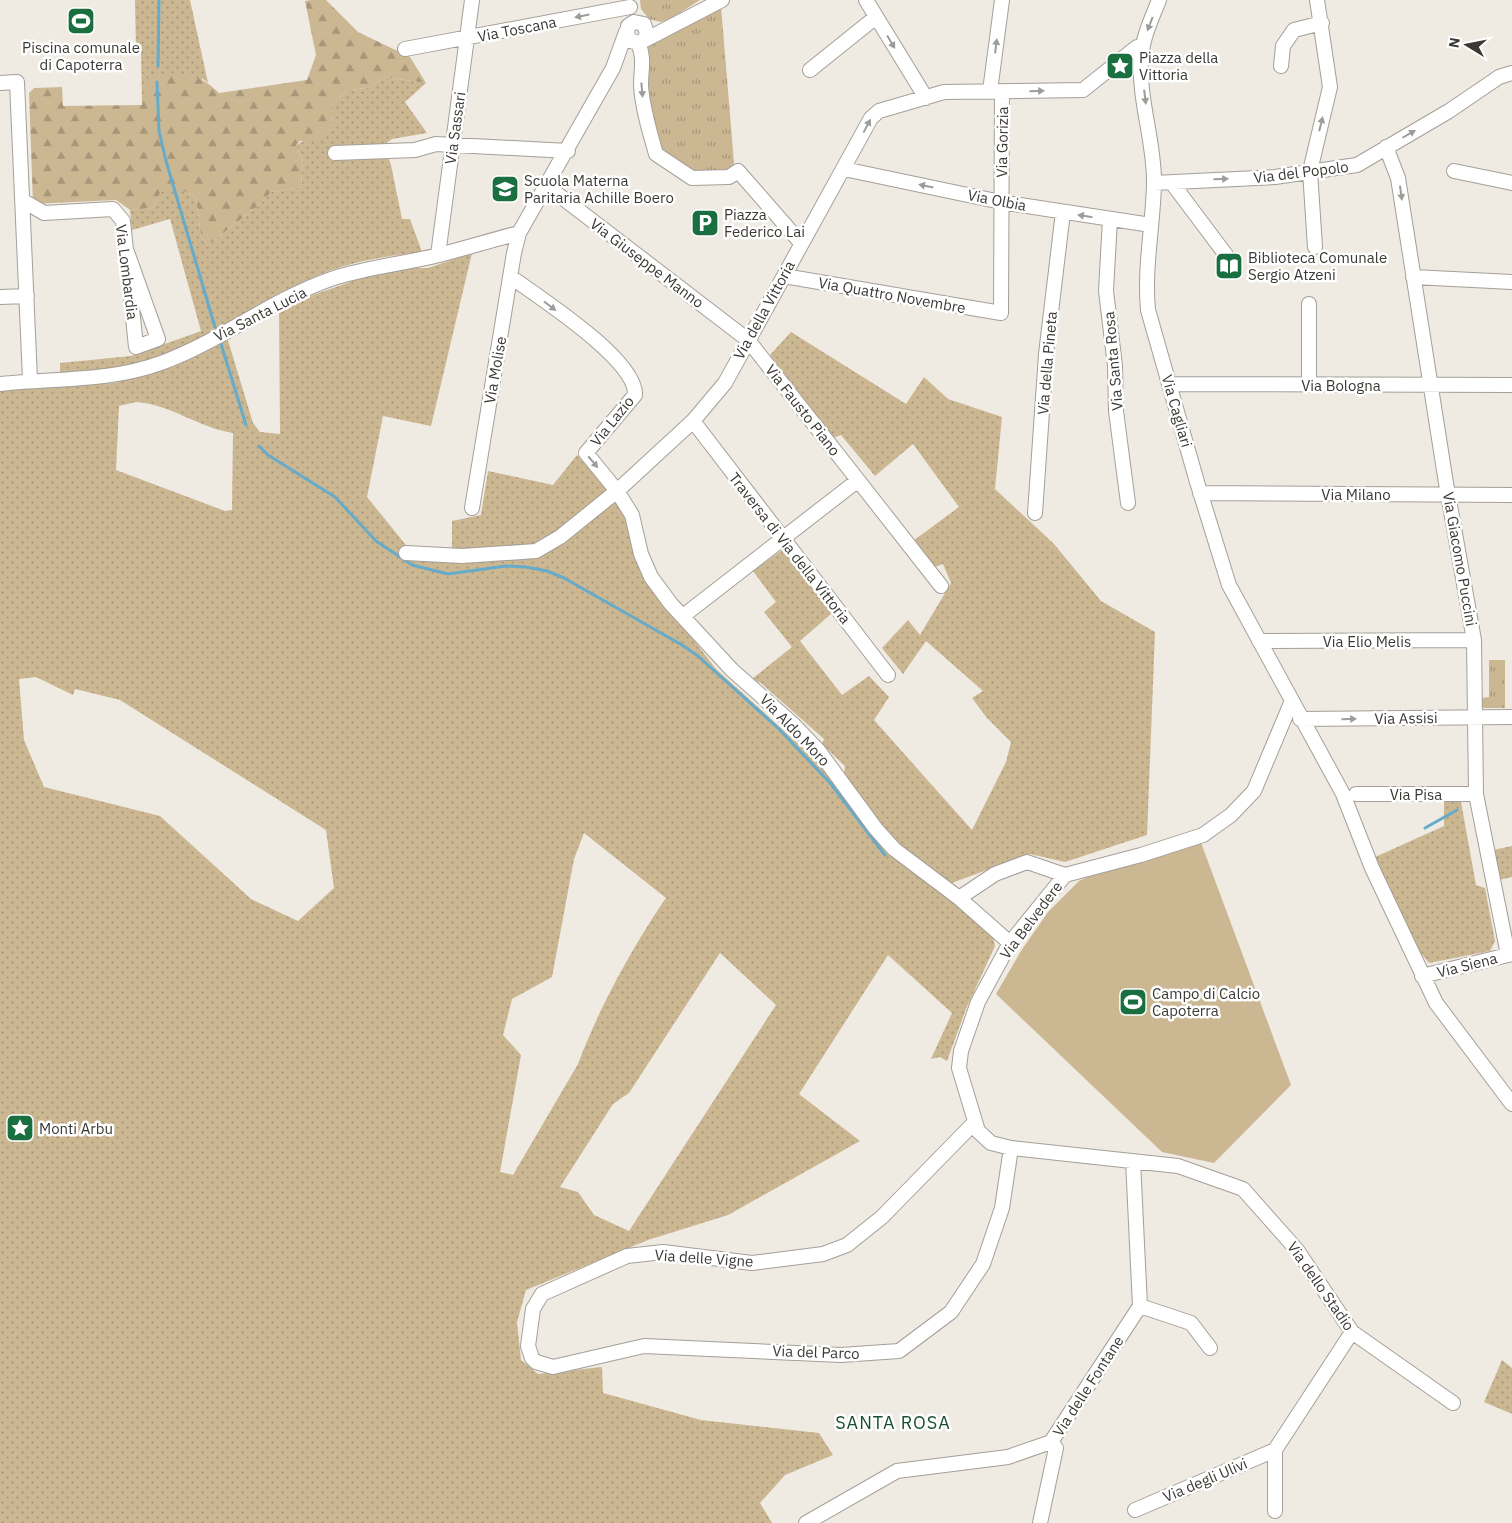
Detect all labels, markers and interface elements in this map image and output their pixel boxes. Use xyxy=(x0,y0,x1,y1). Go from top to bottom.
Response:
sports icon: Piscina comunale di Capoterra xyxy=(66,6,96,36)
street label: Via Toscana xyxy=(476,12,558,46)
one-way arrow xyxy=(573,13,589,21)
one-way arrow xyxy=(1146,17,1154,32)
north arrow xyxy=(1442,20,1492,70)
one-way arrow xyxy=(887,35,896,48)
text: N xyxy=(1444,36,1464,49)
one-way arrow xyxy=(992,37,1000,53)
place label: Piscina comunale di Capoterra xyxy=(22,38,140,74)
place label: Piazza della Vittoria xyxy=(1139,48,1218,84)
place icon: Piazza della Vittoria xyxy=(1105,51,1135,81)
one-way arrow xyxy=(639,82,647,98)
one-way arrow xyxy=(1029,87,1045,95)
one-way arrow xyxy=(1141,89,1149,105)
street label: Via Sassari xyxy=(441,91,469,165)
street label: Via Gorizia xyxy=(992,106,1012,178)
one-way arrow xyxy=(1317,116,1325,131)
one-way arrow xyxy=(863,119,871,133)
one-way arrow xyxy=(1401,130,1416,138)
street label: Via del Popolo xyxy=(1252,157,1350,187)
place label: Scuola Materna Paritaria Achille Boero xyxy=(524,171,674,207)
school or university icon: Scuola Materna Paritaria Achille Boero xyxy=(490,174,520,204)
one-way arrow xyxy=(1213,175,1229,183)
one-way arrow xyxy=(918,182,933,190)
street label: Via Olbia xyxy=(966,185,1028,215)
one-way arrow xyxy=(1397,185,1405,201)
place label: Piazza Federico Lai xyxy=(724,205,805,241)
parking icon: Piazza Federico Lai xyxy=(690,208,720,238)
one-way arrow xyxy=(1077,211,1093,219)
street label: Via Giuseppe Manno xyxy=(586,214,708,312)
street label: Via Lombardia xyxy=(112,223,142,321)
place label: Biblioteca Comunale Sergio Atzeni xyxy=(1248,248,1387,284)
library icon: Biblioteca Comunale Sergio Atzeni xyxy=(1214,251,1244,281)
street label: Via della Vittoria xyxy=(729,257,799,363)
street label: Via Quattro Novembre xyxy=(817,273,967,317)
street label: Via Santa Lucia xyxy=(210,282,310,346)
one-way arrow xyxy=(543,301,557,311)
street label: Via della Pineta xyxy=(1033,310,1061,416)
street label: Via Santa Rosa xyxy=(1099,311,1127,411)
street label: Via Molise xyxy=(480,335,510,405)
street label: Via Fausto Piano xyxy=(761,360,845,460)
street label: Via Cagliari xyxy=(1158,372,1196,450)
street label: Via Bologna xyxy=(1301,376,1381,395)
street label: Via Lazio xyxy=(586,392,638,450)
one-way arrow xyxy=(587,456,598,468)
street label: Traversa di Via della Vittoria xyxy=(725,468,855,628)
street label: Via Milano xyxy=(1321,485,1391,504)
street label: Via Giacomo Puccini xyxy=(1439,490,1481,628)
street label: Via Elio Melis xyxy=(1323,632,1411,651)
street label: Via Aldo Moro xyxy=(756,690,834,770)
street label: Via Assisi xyxy=(1374,708,1438,728)
one-way arrow xyxy=(1341,714,1357,722)
street label: Via Pisa xyxy=(1390,785,1442,804)
street label: Via Belvedere xyxy=(996,877,1066,963)
street label: Via Siena xyxy=(1435,948,1499,982)
place label: Campo di Calcio Capoterra xyxy=(1152,984,1260,1020)
sports icon: Campo di Calcio Capoterra xyxy=(1118,987,1148,1017)
place icon: Monti Arbu xyxy=(5,1113,35,1143)
place label: Monti Arbu xyxy=(39,1119,113,1138)
street label: Via dello Stadio xyxy=(1283,1238,1359,1334)
street label: Via delle Vigne xyxy=(654,1245,754,1271)
street label: Via delle Fontane xyxy=(1048,1332,1128,1440)
street label: Via del Parco xyxy=(772,1341,860,1363)
district label: SANTA ROSA xyxy=(835,1411,951,1434)
street label: Via degli Ulivi xyxy=(1160,1454,1250,1506)

